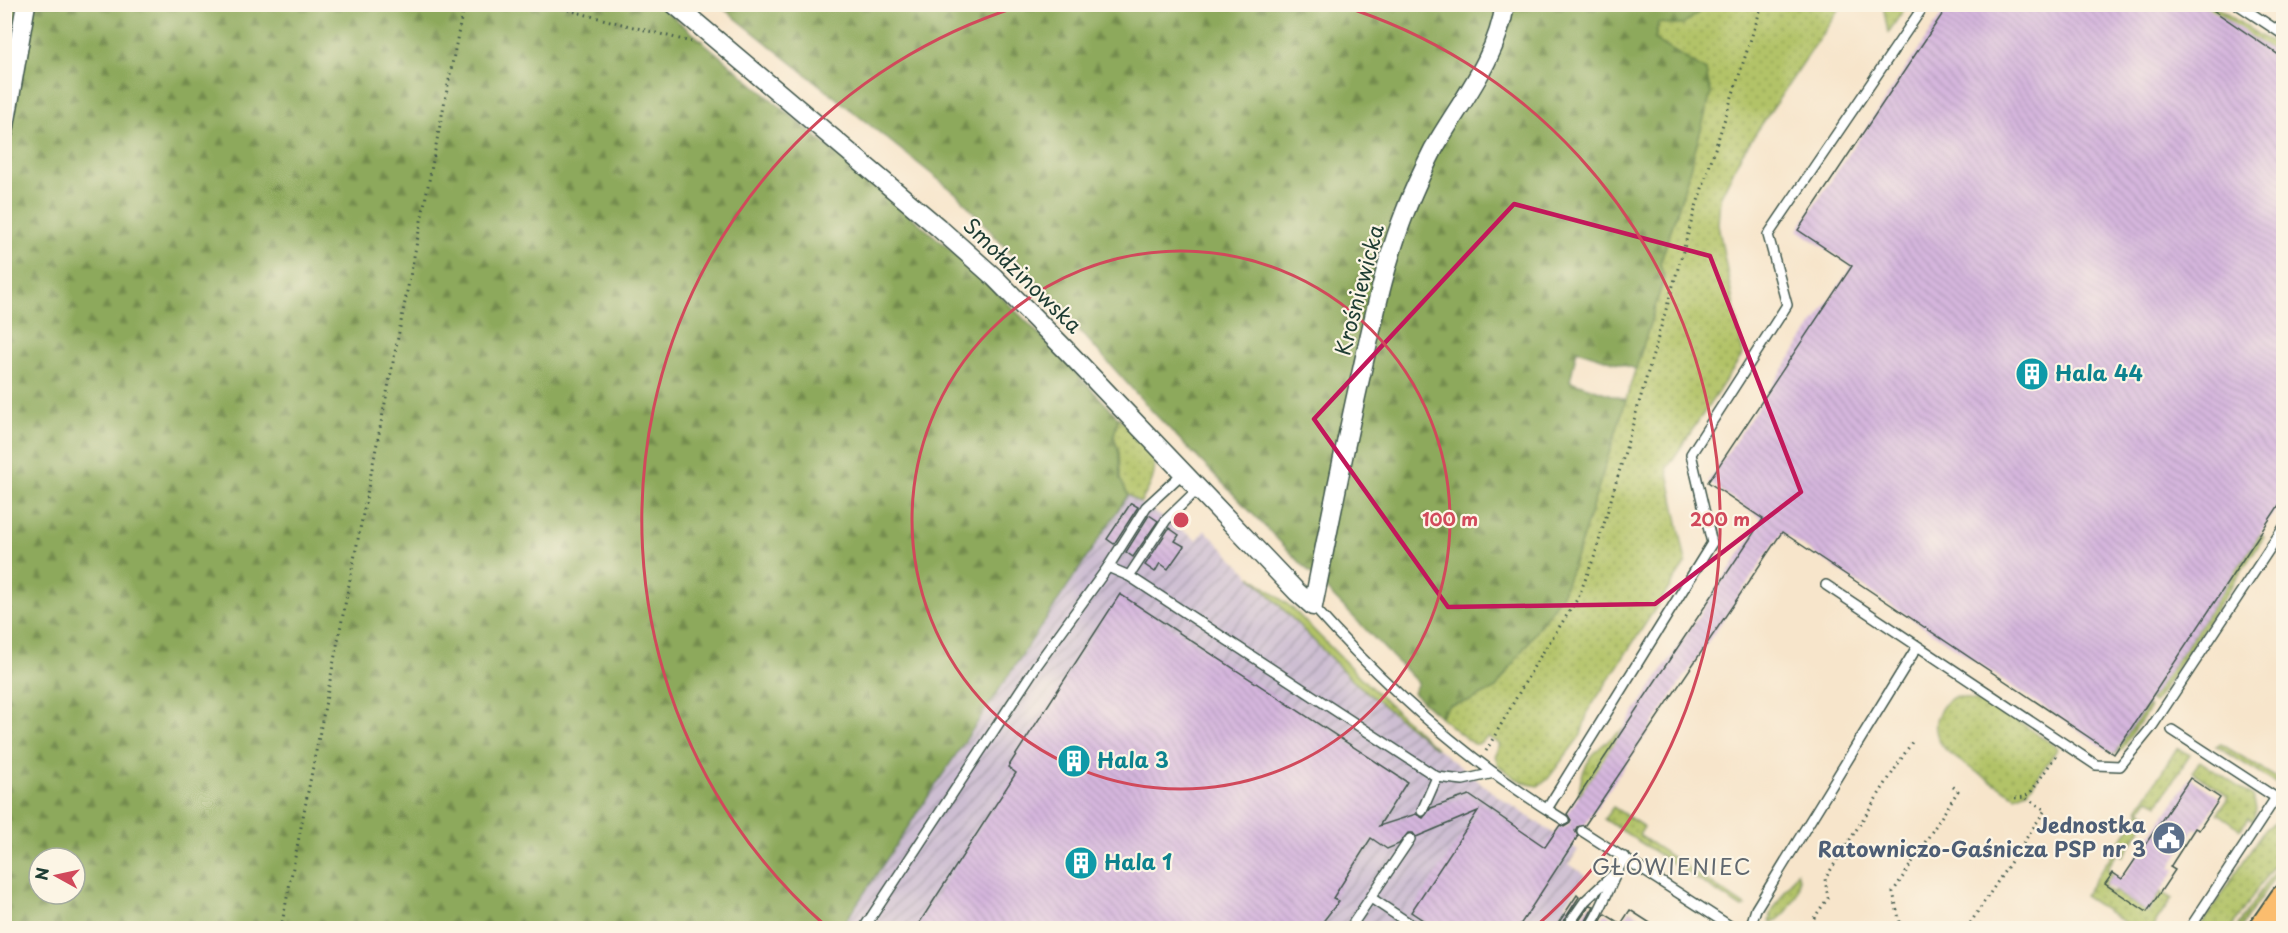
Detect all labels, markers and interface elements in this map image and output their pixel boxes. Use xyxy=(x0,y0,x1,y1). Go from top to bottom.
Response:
street label: Smołdzinowska xyxy=(957,209,1090,340)
street label: Krośniewicka xyxy=(1325,220,1391,358)
building icon: Hala 44 xyxy=(2014,356,2050,392)
place label: Hala 44 xyxy=(2055,356,2143,388)
text: 100 m xyxy=(1422,505,1478,532)
text: 200 m xyxy=(1690,505,1750,532)
centre of rings xyxy=(1171,510,1191,530)
building icon: Hala 3 xyxy=(1056,743,1092,779)
place label: Hala 3 xyxy=(1097,743,1169,775)
place label: Jednostka Ratowniczo-Gaśnicza PSP nr 3 xyxy=(1818,808,2146,864)
public building icon: Jednostka Ratowniczo-Gaśnicza PSP nr 3 xyxy=(2151,820,2187,856)
building icon: Hala 1 xyxy=(1063,845,1099,881)
place label: Hala 1 xyxy=(1104,845,1172,877)
north arrow xyxy=(27,846,87,906)
district label: GŁÓWIENIEC xyxy=(1592,849,1752,882)
text: N xyxy=(28,866,54,882)

